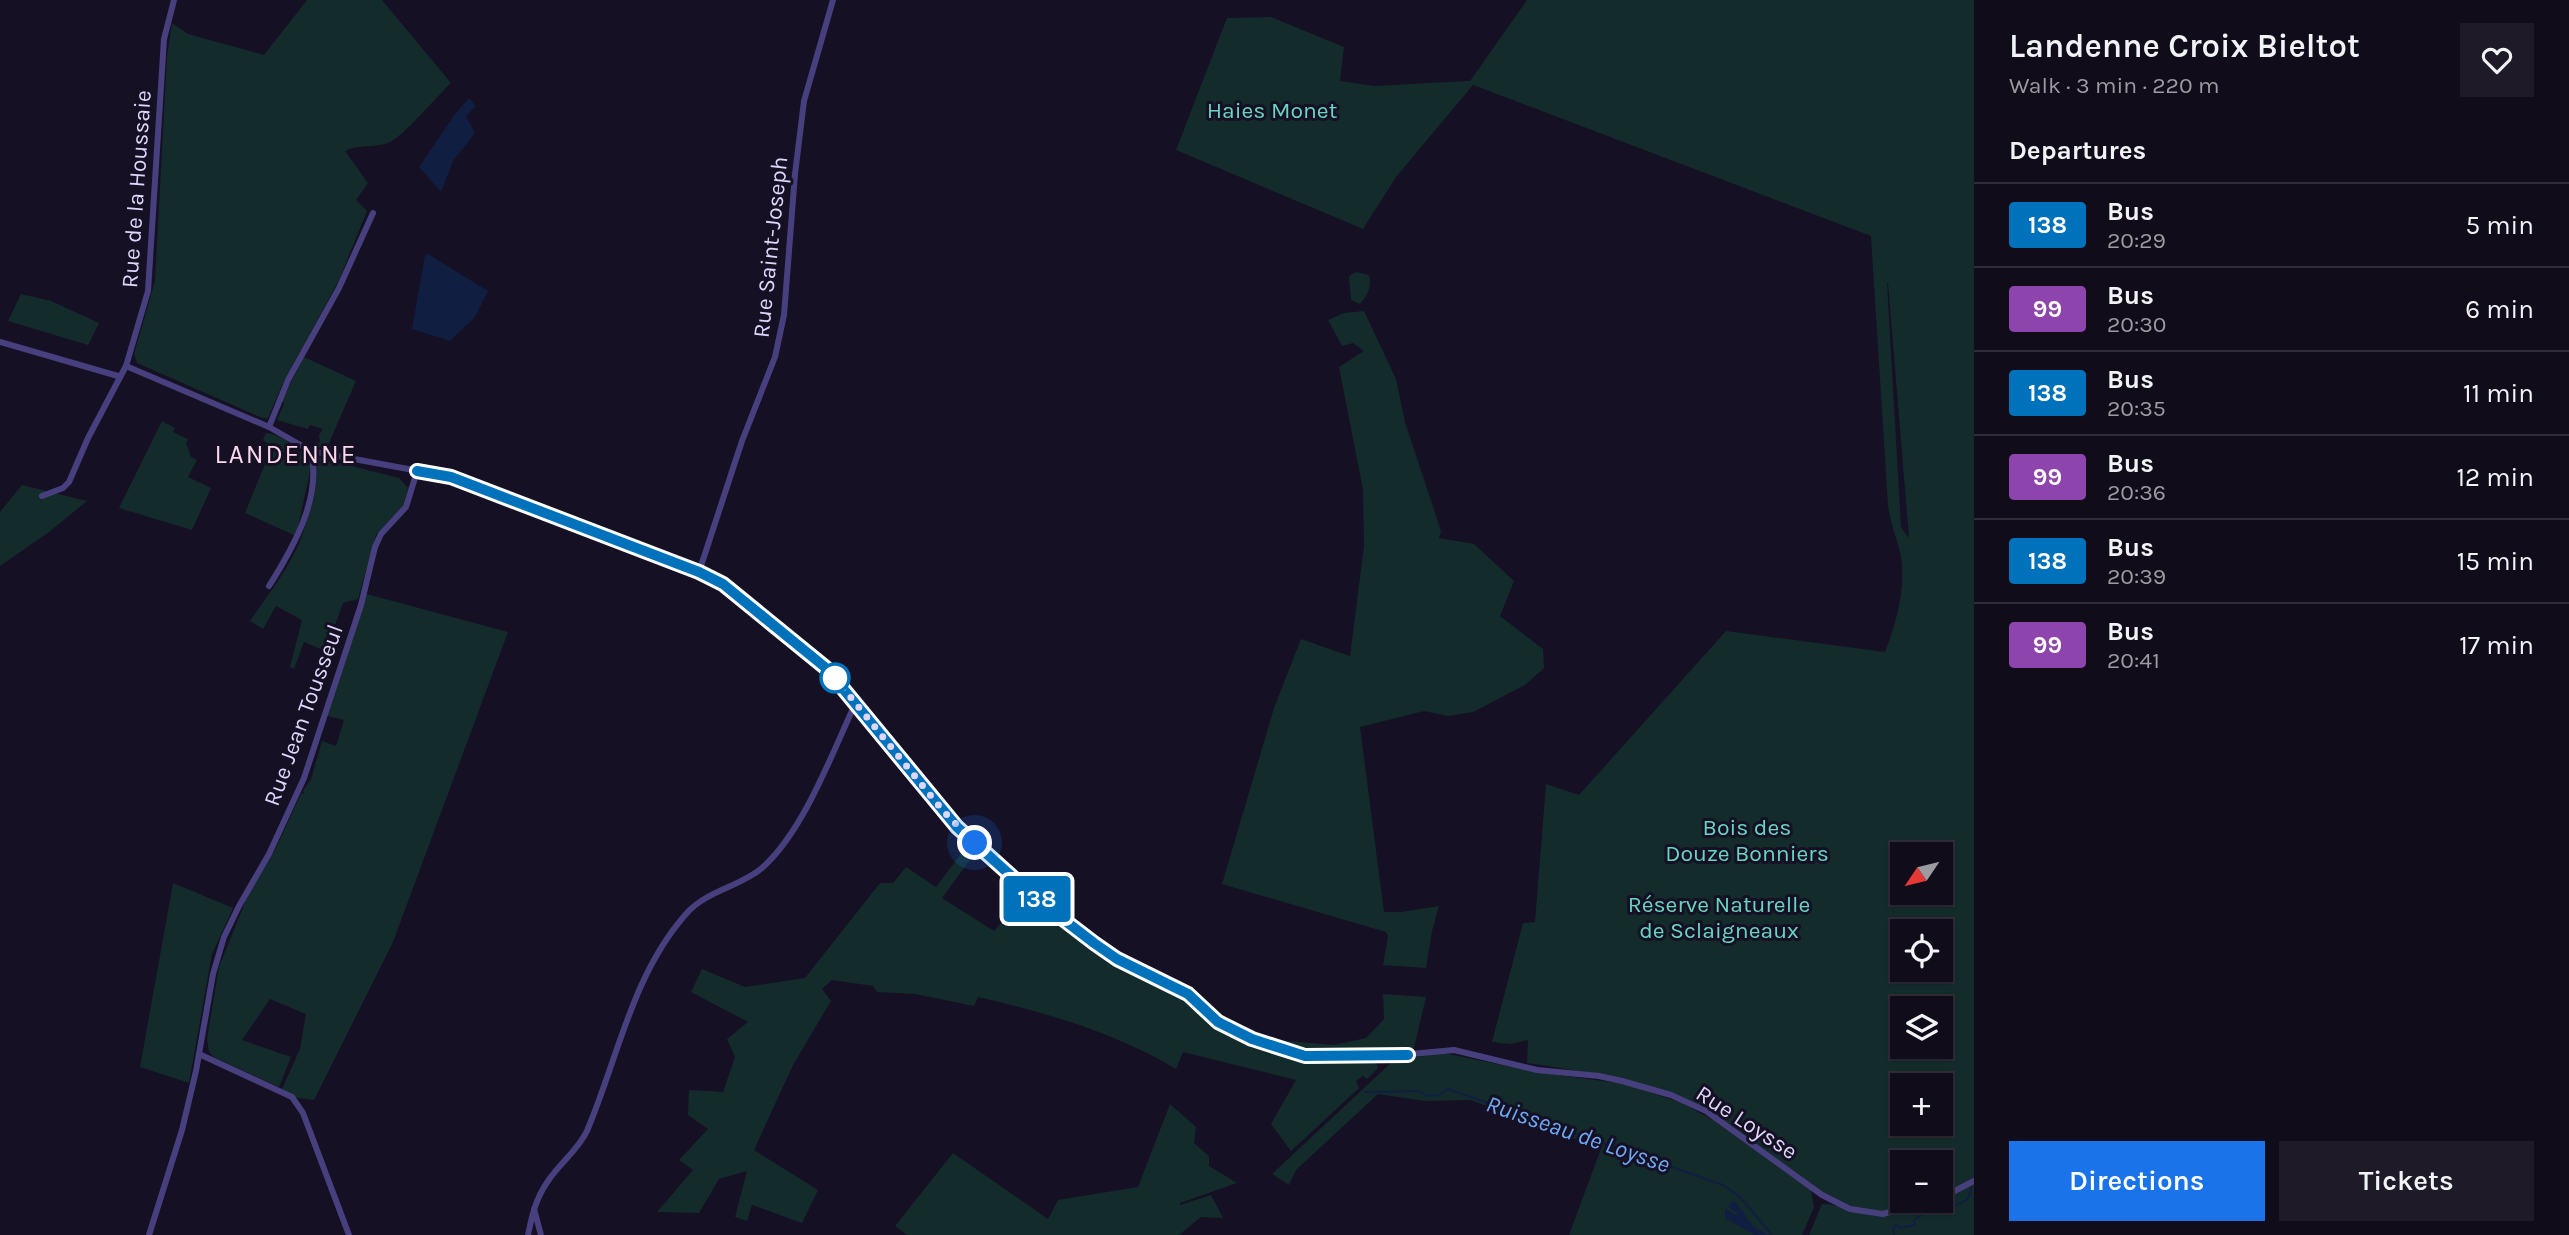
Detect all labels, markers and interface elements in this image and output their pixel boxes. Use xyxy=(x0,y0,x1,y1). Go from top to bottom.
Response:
button: heart xyxy=(2460,23,2534,97)
text: Landenne Croix Bieltot xyxy=(2009,27,2360,65)
text: Walk · 3 min · 220 m xyxy=(2009,72,2220,99)
street label: Rue de la Houssaie xyxy=(116,89,157,289)
park label: Haies Monet xyxy=(1207,97,1338,124)
text: Departures xyxy=(2009,135,2146,166)
street label: Rue Saint-Joseph xyxy=(748,155,793,339)
text: Bus xyxy=(2107,196,2154,227)
text: 5 min xyxy=(2465,210,2534,241)
text: 138 xyxy=(2028,211,2067,239)
text: 20:29 xyxy=(2107,227,2166,254)
text: Bus xyxy=(2107,280,2154,311)
text: 6 min xyxy=(2465,294,2534,325)
text: 99 xyxy=(2033,295,2062,323)
text: 20:30 xyxy=(2107,311,2167,338)
text: Bus xyxy=(2107,364,2154,395)
text: 11 min xyxy=(2463,378,2534,409)
text: 138 xyxy=(2028,379,2067,407)
text: 20:35 xyxy=(2107,395,2166,422)
district label: LANDENNE xyxy=(215,439,357,470)
text: Bus xyxy=(2107,448,2154,479)
text: 12 min xyxy=(2456,462,2534,493)
text: 99 xyxy=(2033,463,2062,491)
text: 20:36 xyxy=(2107,479,2166,506)
text: Bus xyxy=(2107,532,2154,563)
text: 15 min xyxy=(2457,546,2534,577)
text: 138 xyxy=(2028,547,2067,575)
text: 20:39 xyxy=(2107,563,2166,590)
text: Bus xyxy=(2107,616,2154,647)
street label: Rue Jean Tousseul xyxy=(258,621,349,809)
text: 17 min xyxy=(2459,630,2534,661)
text: 99 xyxy=(2033,631,2062,659)
text: 20:41 xyxy=(2107,647,2160,674)
unlabelled marker xyxy=(820,663,850,693)
park label: Bois des Douze Bonniers xyxy=(1665,814,1829,867)
your location xyxy=(957,825,992,860)
north arrow xyxy=(1890,842,1953,905)
map controls xyxy=(1890,842,1953,1213)
line badge: 138 xyxy=(997,876,1077,922)
text: 138 xyxy=(1017,885,1057,913)
park label: Réserve Naturelle de Sclaigneaux xyxy=(1628,891,1810,944)
button: locate xyxy=(1890,919,1953,982)
button: layers xyxy=(1890,996,1953,1059)
button: + xyxy=(1890,1073,1953,1136)
street label: Rue Loysse xyxy=(1691,1080,1802,1165)
water label: Ruisseau de Loysse xyxy=(1483,1089,1673,1179)
button: Directions xyxy=(2009,1141,2265,1221)
button: Tickets xyxy=(2279,1141,2534,1221)
button: − xyxy=(1890,1150,1953,1213)

